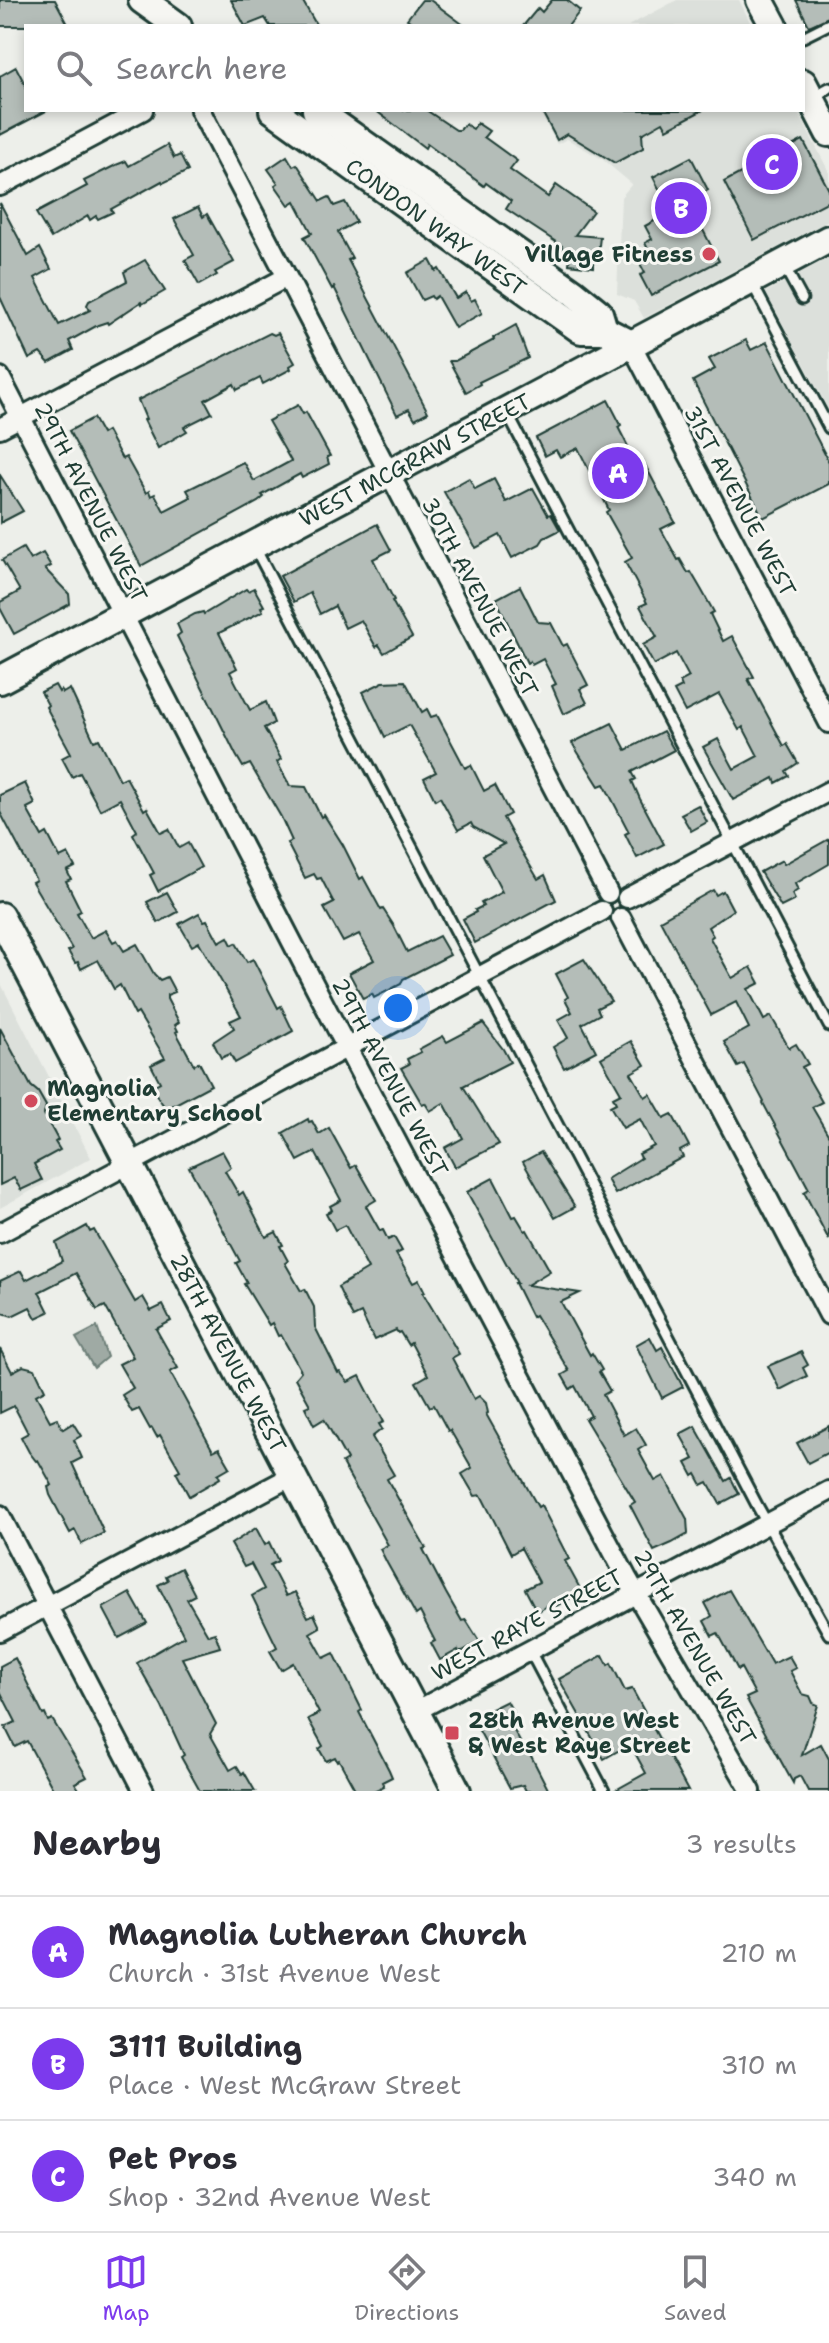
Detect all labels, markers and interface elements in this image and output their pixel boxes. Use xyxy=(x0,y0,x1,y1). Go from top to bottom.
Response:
search box xyxy=(24,24,805,112)
icon: search xyxy=(52,46,96,90)
text: Search here xyxy=(116,48,287,89)
pin: C xyxy=(746,134,798,194)
street label: CONDON WAY WEST xyxy=(340,152,532,303)
pin: B xyxy=(655,178,707,238)
place label: Village Fitness xyxy=(524,240,693,269)
marker: Village Fitness xyxy=(700,245,718,263)
street label: WEST MCGRAW STREET xyxy=(294,386,536,533)
street label: 29TH AVENUE WEST xyxy=(28,397,154,607)
street label: 31ST AVENUE WEST xyxy=(677,400,803,602)
pin: A xyxy=(592,443,644,503)
street label: 30TH AVENUE WEST xyxy=(415,492,545,702)
street label: 29TH AVENUE WEST xyxy=(325,973,455,1182)
your location xyxy=(378,988,418,1028)
place label: Magnolia Elementary School xyxy=(47,1074,263,1128)
marker: Magnolia Elementary School xyxy=(22,1092,40,1110)
street label: 28TH AVENUE WEST xyxy=(163,1248,293,1458)
street label: 29TH AVENUE WEST xyxy=(627,1544,763,1750)
street label: WEST RAYE STREET xyxy=(426,1562,628,1688)
place label: 28th Avenue West & West Raye Street xyxy=(468,1706,691,1760)
marker: 28th Avenue West & West Raye Street xyxy=(443,1724,461,1742)
text: Nearby xyxy=(32,1820,162,1866)
text: 3 results xyxy=(685,1826,797,1861)
text: Magnolia Lutheran Church xyxy=(108,1914,527,1955)
text: A xyxy=(48,1935,68,1970)
text: 210 m xyxy=(720,1935,797,1970)
text: Church · 31st Avenue West xyxy=(108,1955,441,1990)
text: 3111 Building xyxy=(108,2026,302,2067)
text: B xyxy=(50,2047,66,2082)
text: 310 m xyxy=(721,2047,797,2082)
text: Place · West McGraw Street xyxy=(108,2067,461,2102)
text: Pet Pros xyxy=(108,2138,238,2179)
text: C xyxy=(50,2159,66,2194)
text: 340 m xyxy=(712,2159,797,2194)
text: Shop · 32nd Avenue West xyxy=(108,2179,431,2214)
tab: Map xyxy=(102,2250,150,2327)
tab: Directions xyxy=(354,2250,459,2327)
tab: Saved xyxy=(664,2250,727,2327)

